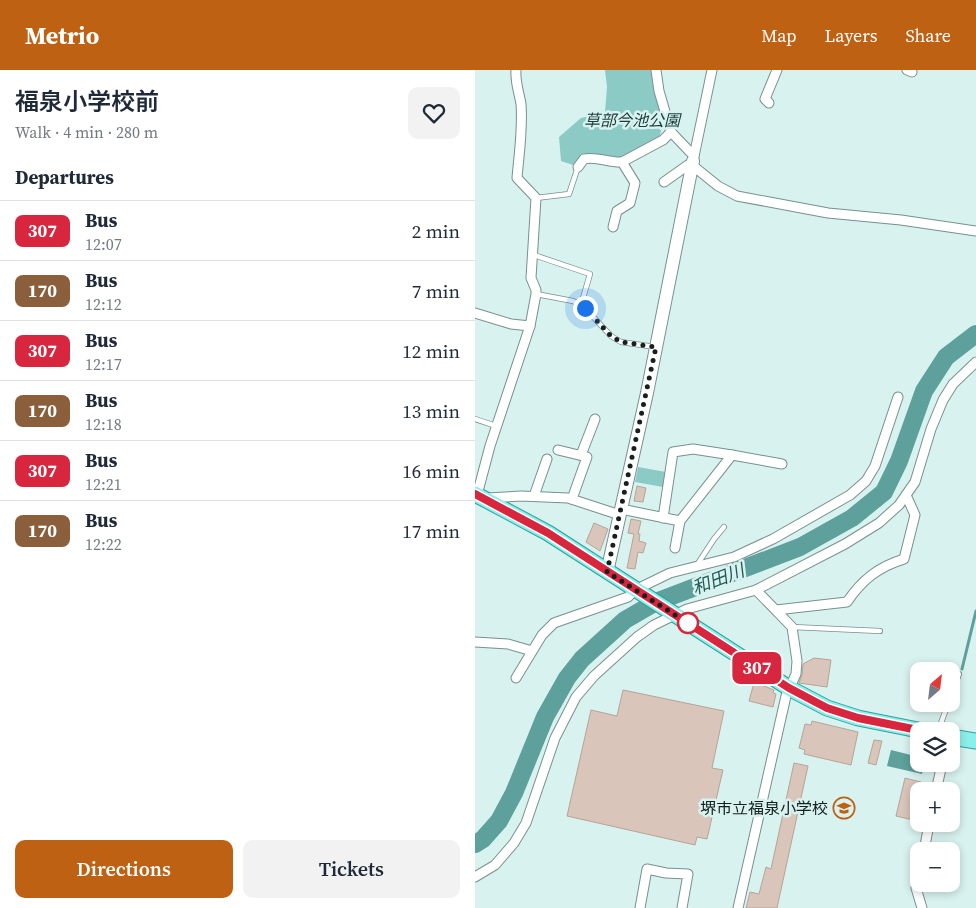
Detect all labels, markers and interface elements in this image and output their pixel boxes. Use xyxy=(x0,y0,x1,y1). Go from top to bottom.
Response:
text: Metrio xyxy=(25,19,99,52)
text: Map xyxy=(761,23,796,48)
text: Layers xyxy=(824,23,877,48)
text: Share xyxy=(905,23,951,48)
text: 福泉小学校前 xyxy=(15,85,159,118)
button: heart xyxy=(408,87,460,139)
park label: 草部今池公園 xyxy=(584,109,682,131)
text: Walk · 4 min · 280 m xyxy=(15,121,158,143)
text: Departures xyxy=(15,164,114,190)
text: Bus xyxy=(85,207,117,233)
text: 307 xyxy=(28,218,57,243)
text: 2 min xyxy=(412,218,460,244)
text: 12:07 xyxy=(85,233,122,255)
text: Bus xyxy=(85,267,117,293)
text: 170 xyxy=(28,278,57,303)
text: 7 min xyxy=(412,278,460,304)
text: 12:12 xyxy=(85,293,122,315)
your location xyxy=(573,296,598,321)
text: Bus xyxy=(85,327,117,353)
text: 307 xyxy=(28,338,57,363)
text: 12 min xyxy=(402,338,460,364)
text: 12:17 xyxy=(85,353,122,375)
text: Bus xyxy=(85,387,117,413)
text: 170 xyxy=(28,398,57,423)
text: 13 min xyxy=(402,398,460,424)
text: 12:18 xyxy=(85,413,122,435)
text: Bus xyxy=(85,447,117,473)
text: 307 xyxy=(28,458,57,483)
text: 16 min xyxy=(402,458,460,484)
text: 12:21 xyxy=(85,473,122,495)
text: Bus xyxy=(85,507,117,533)
text: 170 xyxy=(28,518,57,543)
text: 17 min xyxy=(402,518,460,544)
text: 12:22 xyxy=(85,533,122,555)
water label: 和田川 xyxy=(688,557,750,600)
unlabelled marker xyxy=(677,612,699,634)
line badge: 307 xyxy=(728,652,786,684)
text: 307 xyxy=(742,655,772,680)
north arrow xyxy=(910,662,960,712)
map controls xyxy=(910,662,960,892)
button: layers xyxy=(910,722,960,772)
button: + xyxy=(910,782,960,832)
school or university icon: 堺市立福泉小学校 xyxy=(832,796,856,820)
place label: 堺市立福泉小学校 xyxy=(700,797,828,819)
button: Directions xyxy=(15,840,233,898)
button: Tickets xyxy=(243,840,460,898)
button: − xyxy=(910,842,960,892)

